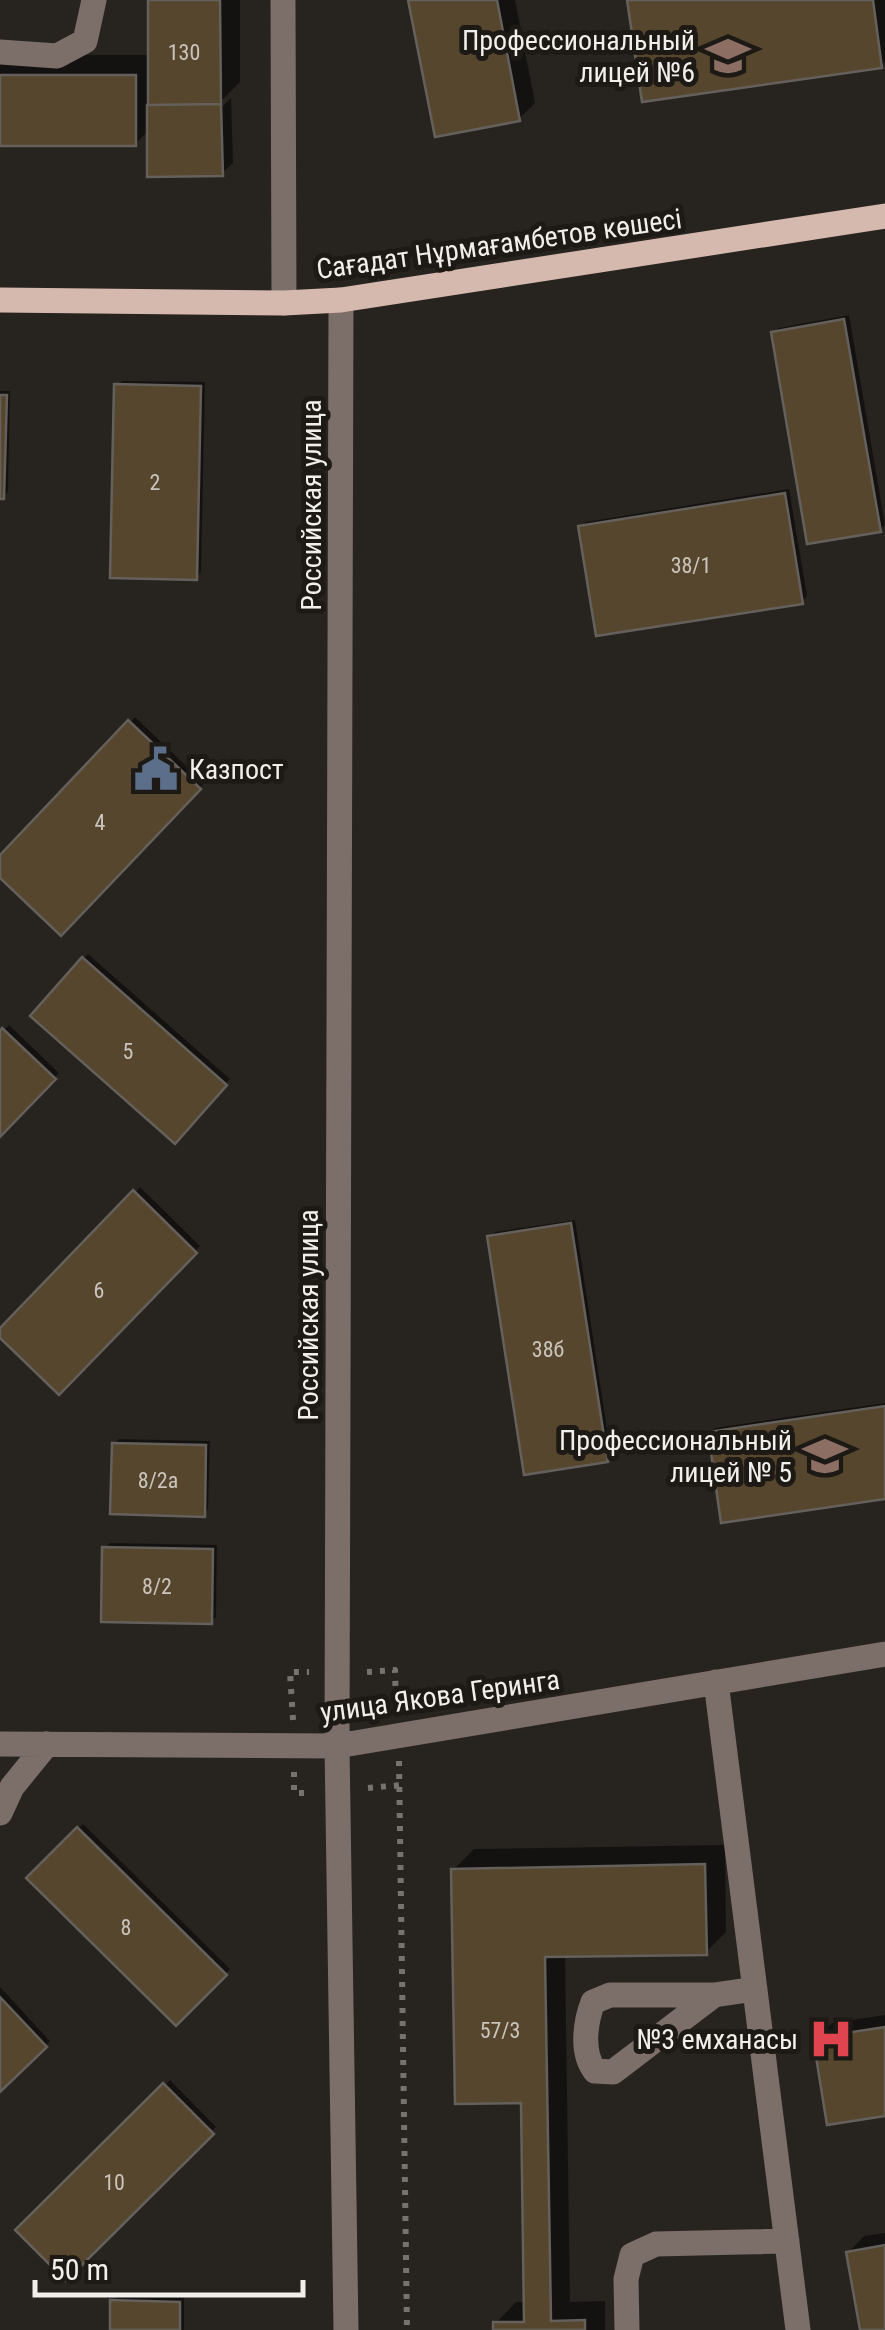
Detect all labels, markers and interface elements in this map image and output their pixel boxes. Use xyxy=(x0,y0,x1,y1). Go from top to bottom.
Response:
place label: Профессиональный лицей №6 xyxy=(462,24,695,89)
school or university icon: Профессиональный лицей №6 xyxy=(704,32,752,80)
house number: 130 xyxy=(168,40,200,65)
street label: Сағадат Нұрмағамбетов көшесі xyxy=(314,202,684,286)
street label: Российская улица xyxy=(295,399,328,611)
house number: 2 xyxy=(150,470,160,495)
house number: 38/1 xyxy=(671,553,711,578)
public building icon: Казпост xyxy=(132,745,180,793)
place label: Казпост xyxy=(189,753,284,786)
house number: 4 xyxy=(95,810,106,835)
house number: 5 xyxy=(123,1039,133,1064)
street label: Российская улица xyxy=(292,1209,325,1421)
house number: 6 xyxy=(94,1278,104,1303)
house number: 38б xyxy=(532,1337,564,1362)
place label: Профессиональный лицей № 5 xyxy=(559,1424,792,1489)
school or university icon: Профессиональный лицей № 5 xyxy=(801,1432,849,1480)
house number: 8/2а xyxy=(138,1468,178,1493)
house number: 8/2 xyxy=(142,1574,172,1599)
street label: улица Якова Геринга xyxy=(318,1663,562,1729)
house number: 8 xyxy=(121,1915,131,1940)
hospital icon: №3 емханасы xyxy=(807,2015,855,2063)
house number: 57/3 xyxy=(480,2018,520,2043)
place label: №3 емханасы xyxy=(636,2023,798,2056)
house number: 10 xyxy=(103,2170,125,2195)
scale bar xyxy=(35,2235,302,2297)
text: 50 m xyxy=(50,2252,109,2287)

